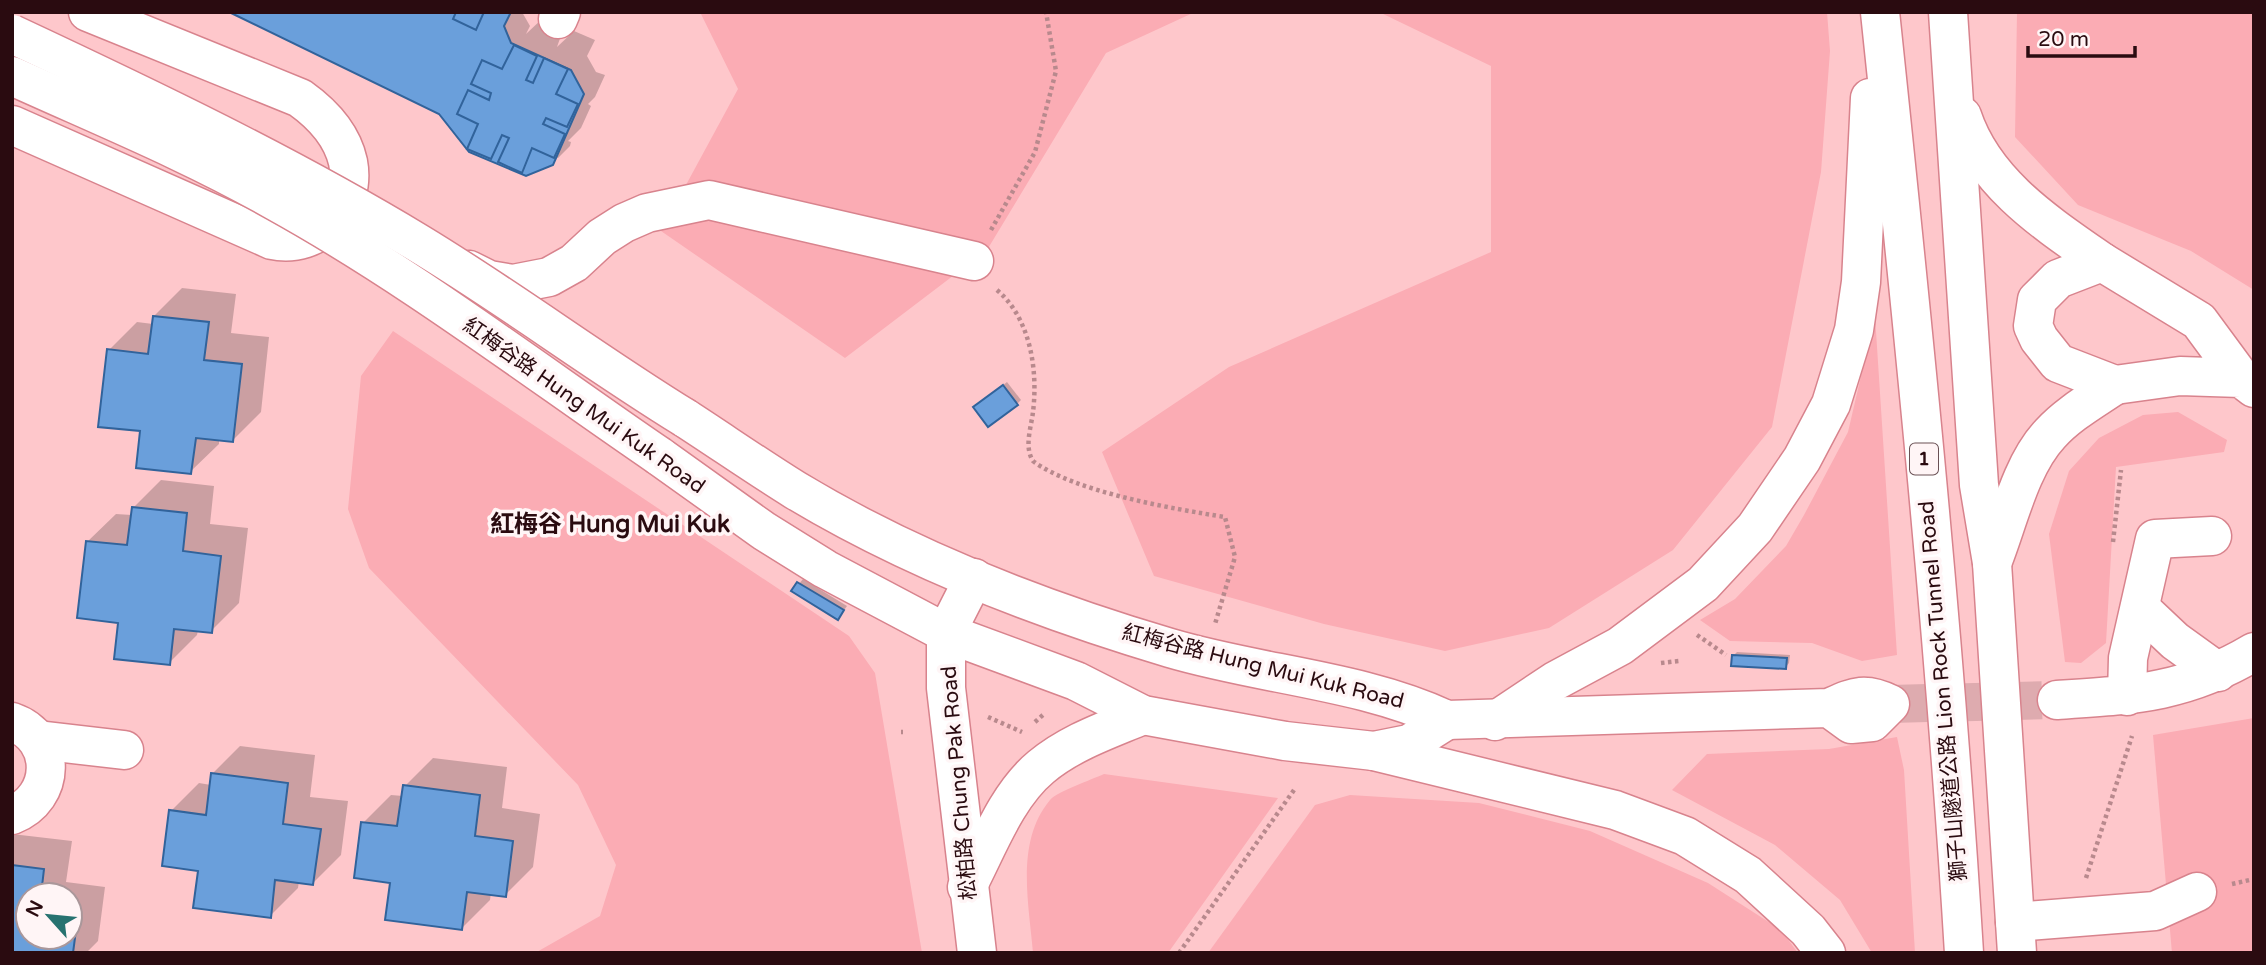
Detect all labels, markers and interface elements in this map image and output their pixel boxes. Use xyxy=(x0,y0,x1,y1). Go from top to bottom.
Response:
scale bar xyxy=(2028,14,2135,58)
text: 20 m xyxy=(2038,27,2089,52)
street label: 紅梅谷路 Hung Mui Kuk Road xyxy=(458,313,710,499)
road number: 1 xyxy=(1910,444,1938,474)
street label: 獅子山隧道公路 Lion Rock Tunnel Road xyxy=(1914,500,1972,882)
district label: 紅梅谷 Hung Mui Kuk xyxy=(490,510,730,539)
street label: 紅梅谷路 Hung Mui Kuk Road xyxy=(1120,620,1406,714)
street label: 松柏路 Chung Pak Road xyxy=(936,665,982,901)
north arrow xyxy=(14,881,84,951)
text: N xyxy=(21,897,48,921)

